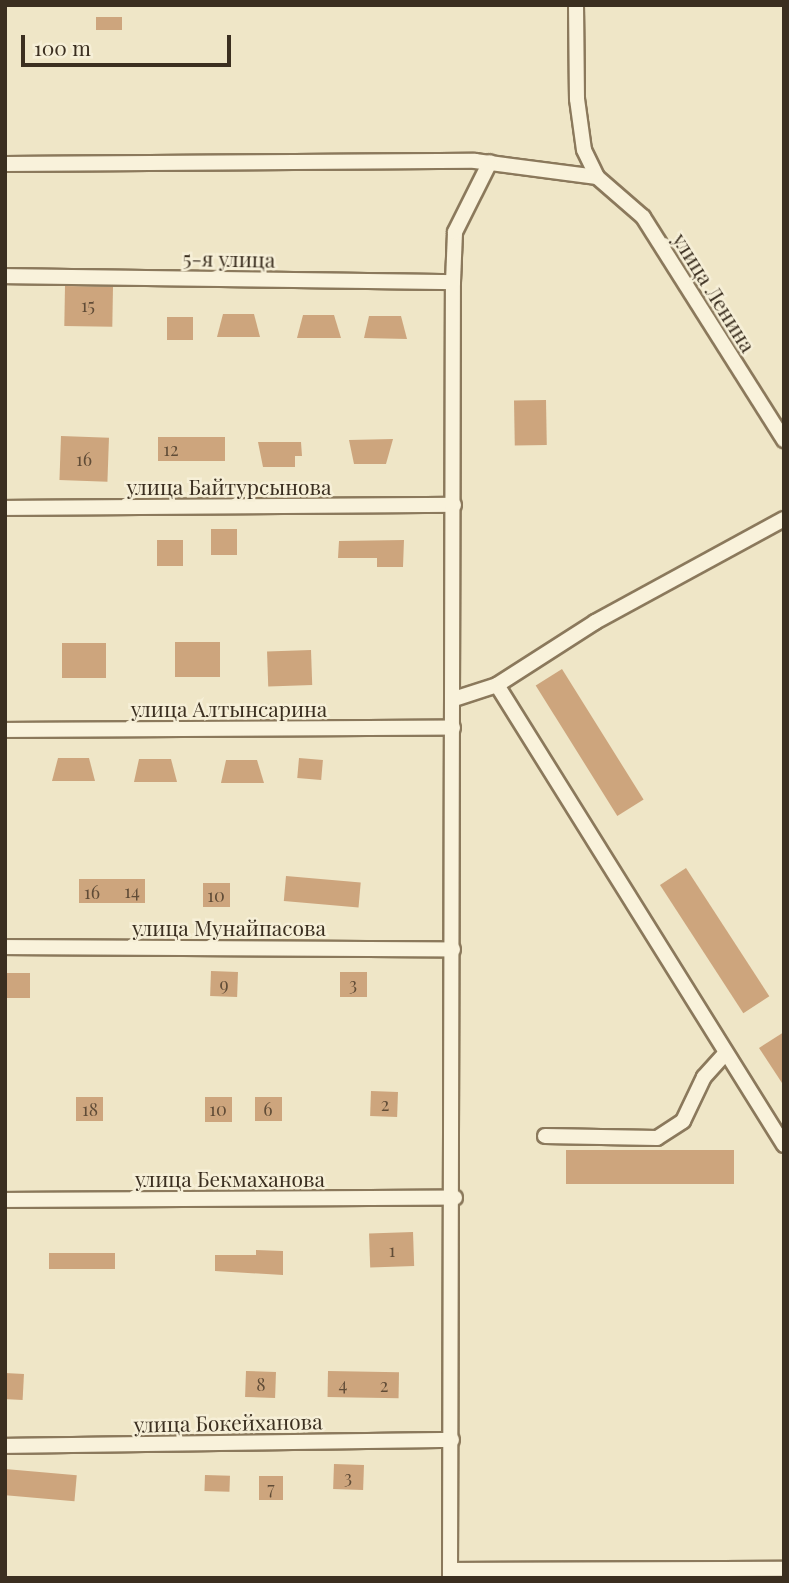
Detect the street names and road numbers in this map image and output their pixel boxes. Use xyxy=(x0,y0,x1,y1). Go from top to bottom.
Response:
street label: улица Ленина xyxy=(668,228,762,356)
street label: 5-я улица xyxy=(183,245,275,271)
street label: улица Байтурсынова xyxy=(127,473,331,499)
street label: улица Алтынсарина xyxy=(131,695,327,721)
street label: улица Мунайпасова xyxy=(132,914,326,940)
street label: улица Бекмаханова xyxy=(135,1165,325,1191)
street label: улица Бокейханова xyxy=(133,1408,323,1436)

